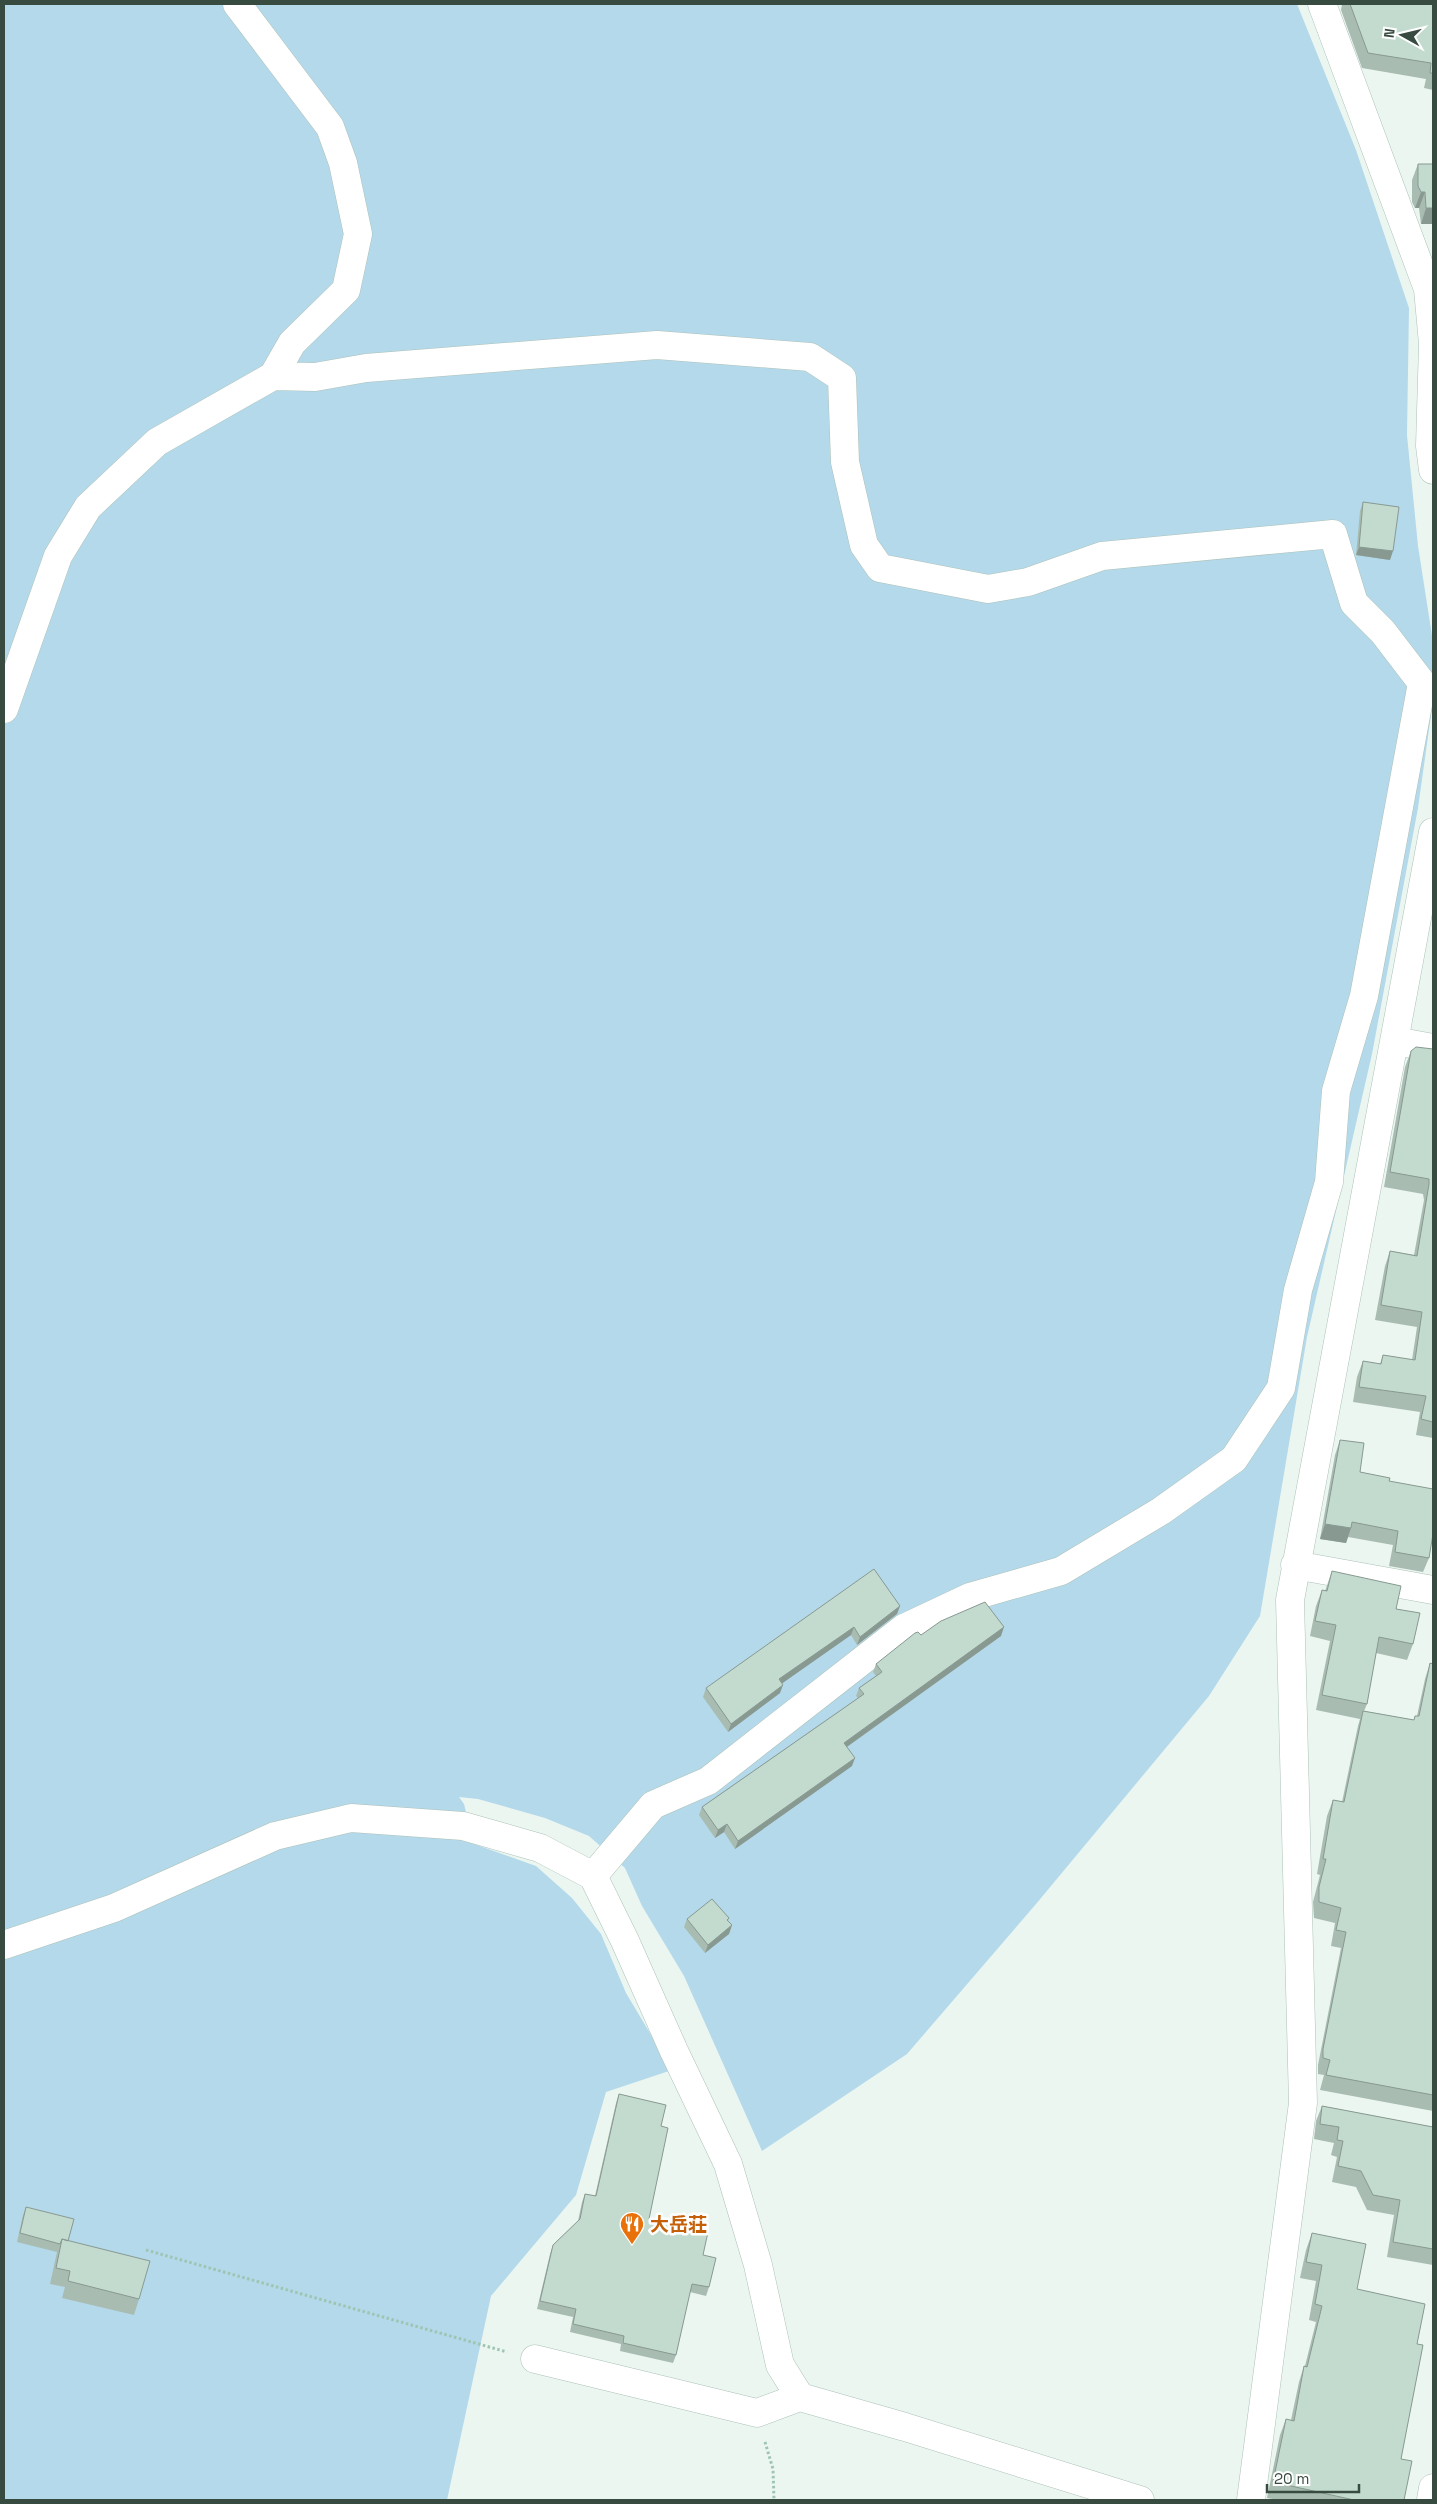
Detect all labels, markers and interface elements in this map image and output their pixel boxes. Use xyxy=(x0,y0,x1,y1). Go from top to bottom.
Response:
north arrow xyxy=(1377,10,1427,60)
text: N xyxy=(1380,27,1399,39)
restaurant icon: 大岳荘 xyxy=(619,2211,645,2245)
place label: 大岳荘 xyxy=(650,2212,707,2237)
scale bar xyxy=(1267,2462,1360,2494)
text: 20 m xyxy=(1274,2469,1309,2488)

